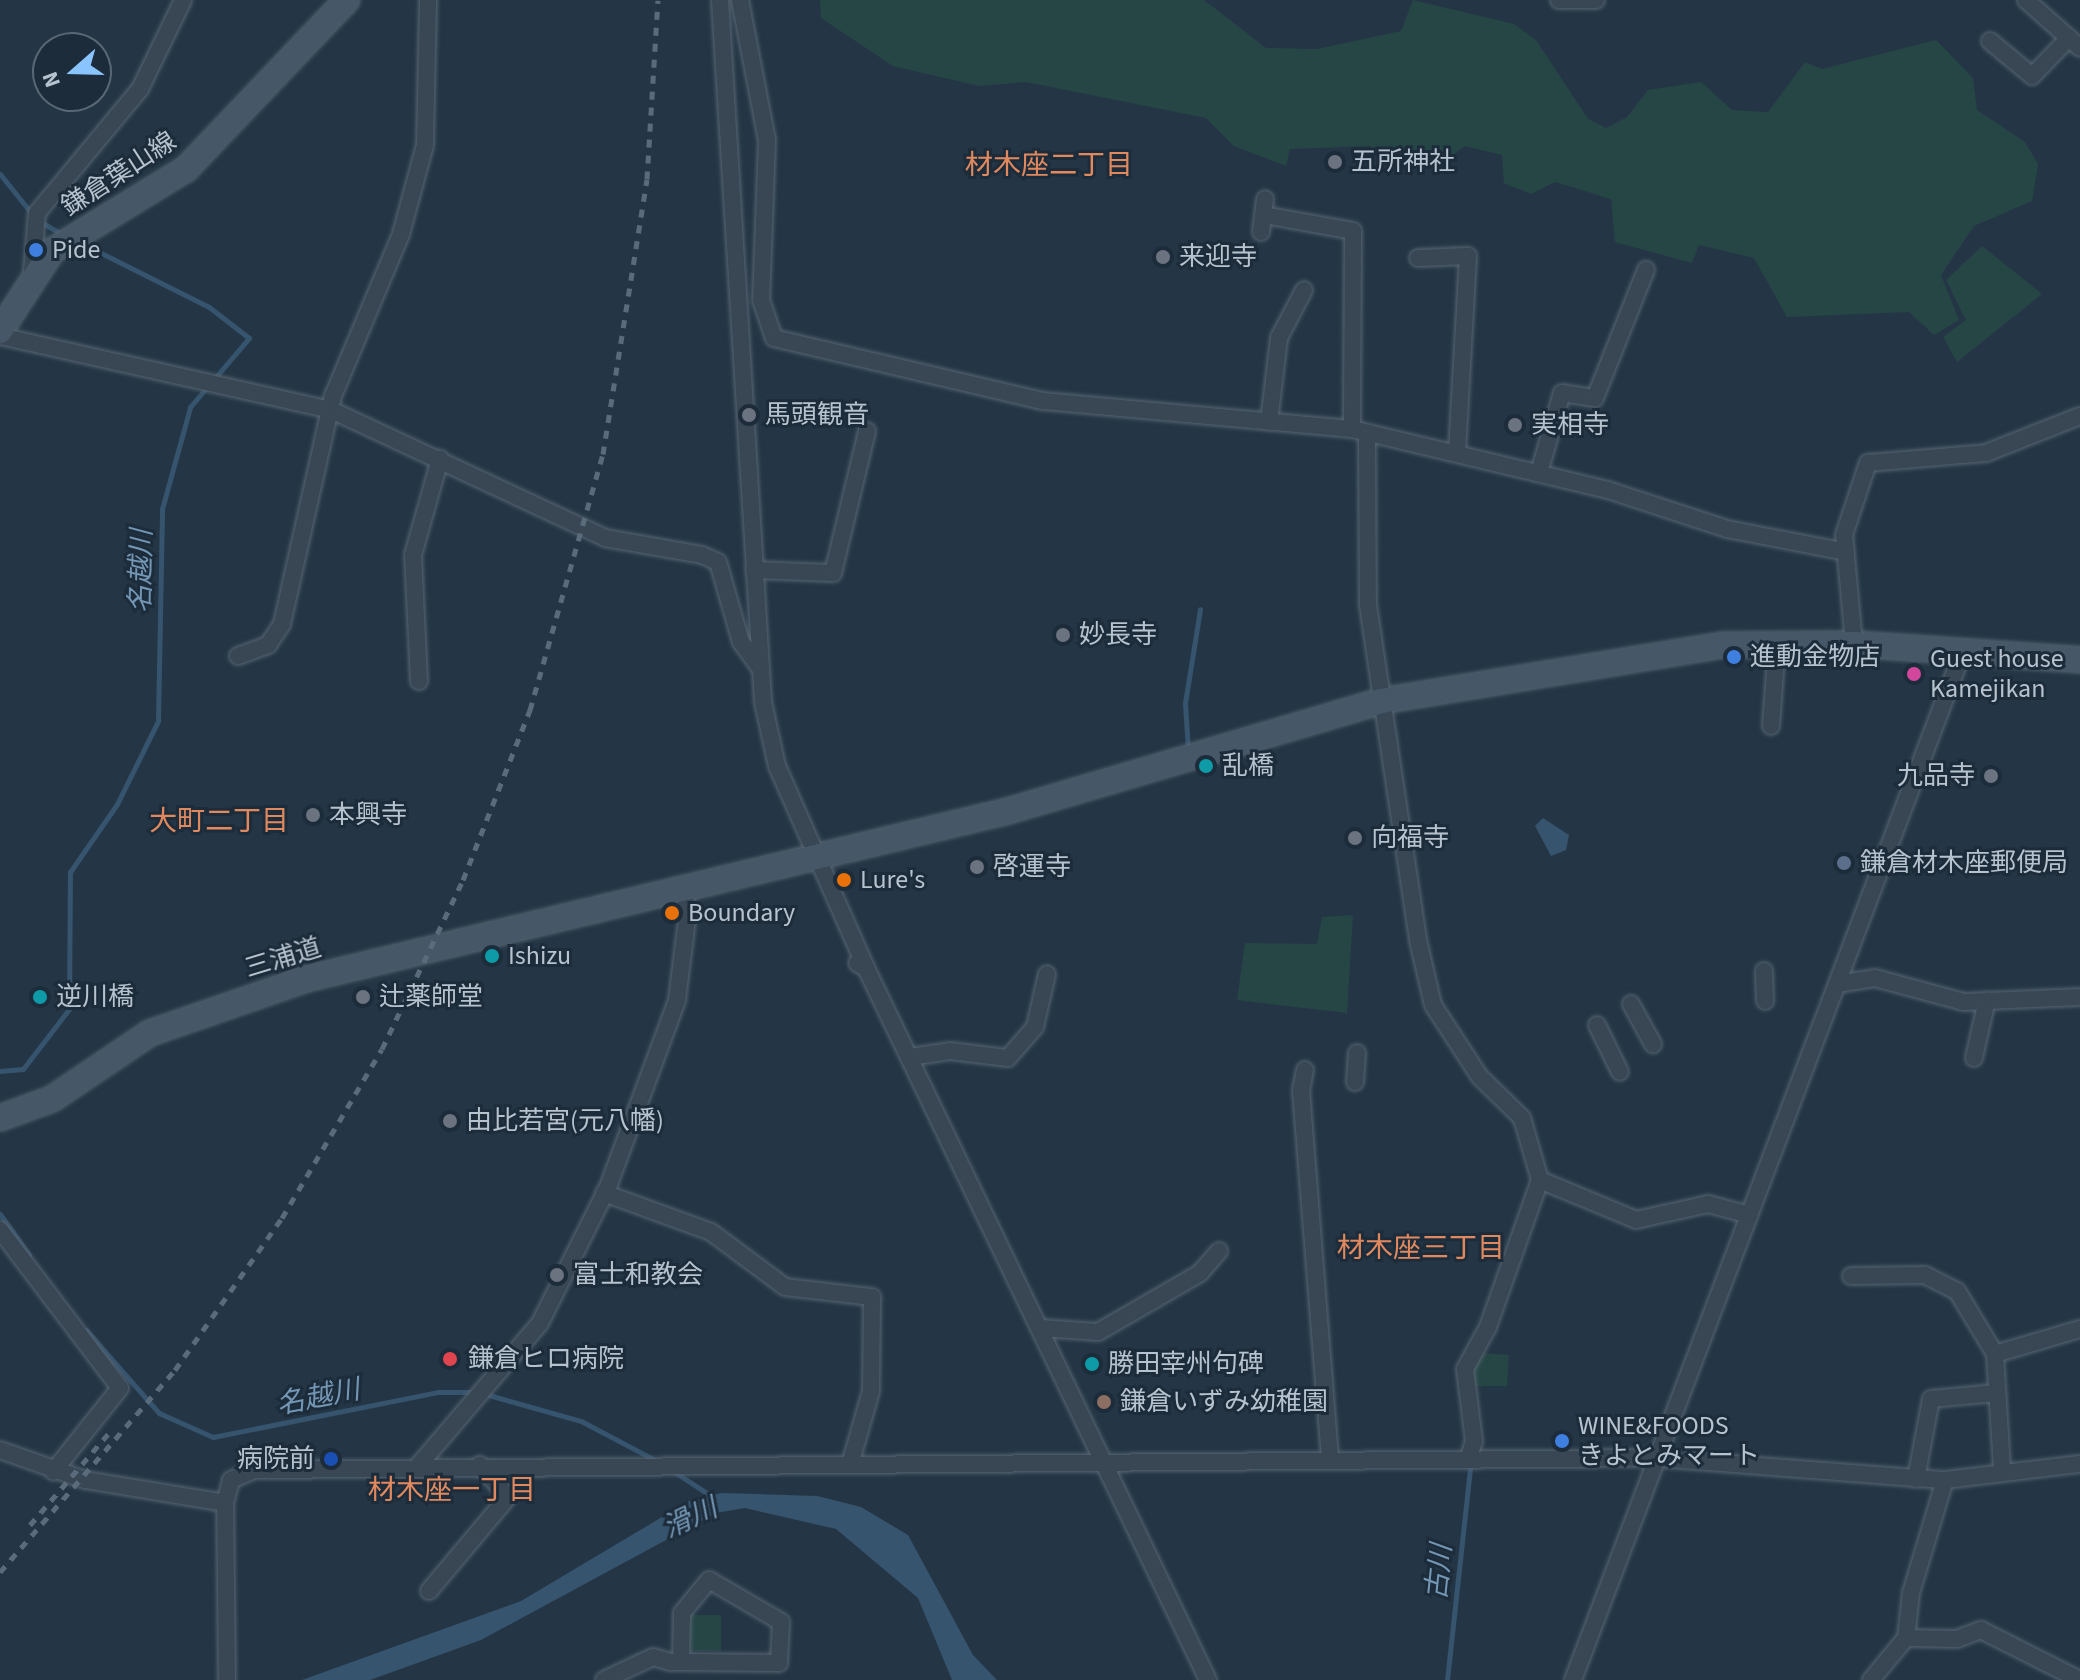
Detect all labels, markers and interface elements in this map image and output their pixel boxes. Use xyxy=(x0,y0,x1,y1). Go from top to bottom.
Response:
north arrow xyxy=(32,32,112,112)
text: N xyxy=(34,67,69,92)
street label: 鎌倉葉山線 xyxy=(56,126,182,222)
place label: 五所神社 xyxy=(1351,146,1455,178)
district label: 材木座二丁目 xyxy=(965,148,1133,182)
marker: 五所神社 xyxy=(1326,153,1344,171)
place label: Pide xyxy=(52,234,100,266)
marker: Pide xyxy=(27,241,45,259)
place label: 来迎寺 xyxy=(1179,241,1257,273)
marker: 来迎寺 xyxy=(1154,248,1172,266)
place label: 馬頭観音 xyxy=(765,399,869,431)
marker: 馬頭観音 xyxy=(740,406,758,424)
place label: 実相寺 xyxy=(1531,409,1609,441)
marker: 実相寺 xyxy=(1506,416,1524,434)
water label: 名越川 xyxy=(123,529,159,613)
place label: 妙長寺 xyxy=(1079,619,1157,651)
marker: 妙長寺 xyxy=(1054,626,1072,644)
place label: 進動金物店 xyxy=(1750,641,1880,673)
place label: Guest house Kamejikan xyxy=(1930,643,2064,704)
marker: 進動金物店 xyxy=(1725,648,1743,666)
marker: Guest house Kamejikan xyxy=(1905,665,1923,683)
place label: 乱橋 xyxy=(1222,750,1274,782)
marker: 乱橋 xyxy=(1197,757,1215,775)
place label: 九品寺 xyxy=(1897,760,1975,792)
marker: 九品寺 xyxy=(1982,767,2000,785)
place label: 本興寺 xyxy=(329,799,407,831)
district label: 大町二丁目 xyxy=(149,804,289,838)
marker: 本興寺 xyxy=(304,806,322,824)
place label: 向福寺 xyxy=(1371,822,1449,854)
marker: 向福寺 xyxy=(1346,829,1364,847)
place label: 鎌倉材木座郵便局 xyxy=(1860,847,2068,879)
place label: 啓運寺 xyxy=(993,851,1071,883)
marker: 鎌倉材木座郵便局 xyxy=(1835,854,1853,872)
marker: 啓運寺 xyxy=(968,858,986,876)
place label: Lure's xyxy=(860,864,925,896)
marker: Lure's xyxy=(835,871,853,889)
place label: Boundary xyxy=(688,897,795,929)
marker: Boundary xyxy=(663,904,681,922)
street label: 三浦道 xyxy=(241,932,325,984)
place label: Ishizu xyxy=(508,940,571,972)
marker: Ishizu xyxy=(483,947,501,965)
place label: 逆川橋 xyxy=(56,981,134,1013)
place label: 辻薬師堂 xyxy=(379,981,483,1013)
marker: 逆川橋 xyxy=(31,988,49,1006)
marker: 辻薬師堂 xyxy=(354,988,372,1006)
place label: 由比若宮(元八幡) xyxy=(466,1105,664,1137)
marker: 由比若宮(元八幡) xyxy=(441,1112,459,1130)
district label: 材木座三丁目 xyxy=(1337,1231,1505,1265)
place label: 富士和教会 xyxy=(573,1259,703,1291)
marker: 富士和教会 xyxy=(548,1266,566,1284)
place label: 鎌倉ヒロ病院 xyxy=(468,1343,624,1375)
marker: 鎌倉ヒロ病院 xyxy=(439,1348,461,1370)
place label: 勝田宰州句碑 xyxy=(1108,1348,1264,1380)
marker: 勝田宰州句碑 xyxy=(1083,1355,1101,1373)
water label: 名越川 xyxy=(274,1372,362,1422)
place label: 鎌倉いずみ幼稚園 xyxy=(1120,1386,1328,1418)
marker: 鎌倉いずみ幼稚園 xyxy=(1095,1393,1113,1411)
place label: WINE&FOODS きよとみマート xyxy=(1578,1410,1760,1472)
marker: WINE&FOODS きよとみマート xyxy=(1553,1432,1571,1450)
place label: 病院前 xyxy=(237,1443,315,1475)
marker: 病院前 xyxy=(322,1450,340,1468)
district label: 材木座一丁目 xyxy=(368,1473,536,1507)
water label: 滑川 xyxy=(658,1491,722,1545)
water label: 古川 xyxy=(1419,1542,1459,1602)

